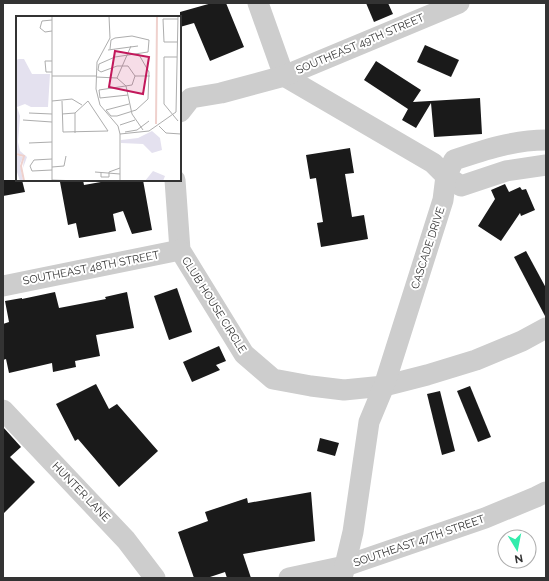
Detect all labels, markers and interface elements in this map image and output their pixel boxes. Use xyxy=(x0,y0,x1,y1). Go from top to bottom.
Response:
street label: SOUTHEAST 49TH STREET xyxy=(294,11,426,77)
inset map xyxy=(16,16,181,181)
street label: CASCADE DRIVE xyxy=(409,205,448,291)
street label: SOUTHEAST 48TH STREET xyxy=(22,248,161,288)
street label: CLUB HOUSE CIRCLE xyxy=(179,254,249,356)
street label: HUNTER LANE xyxy=(49,460,113,525)
street label: SOUTHEAST 47TH STREET xyxy=(352,512,487,570)
north arrow xyxy=(497,529,537,569)
text: N xyxy=(513,551,524,565)

